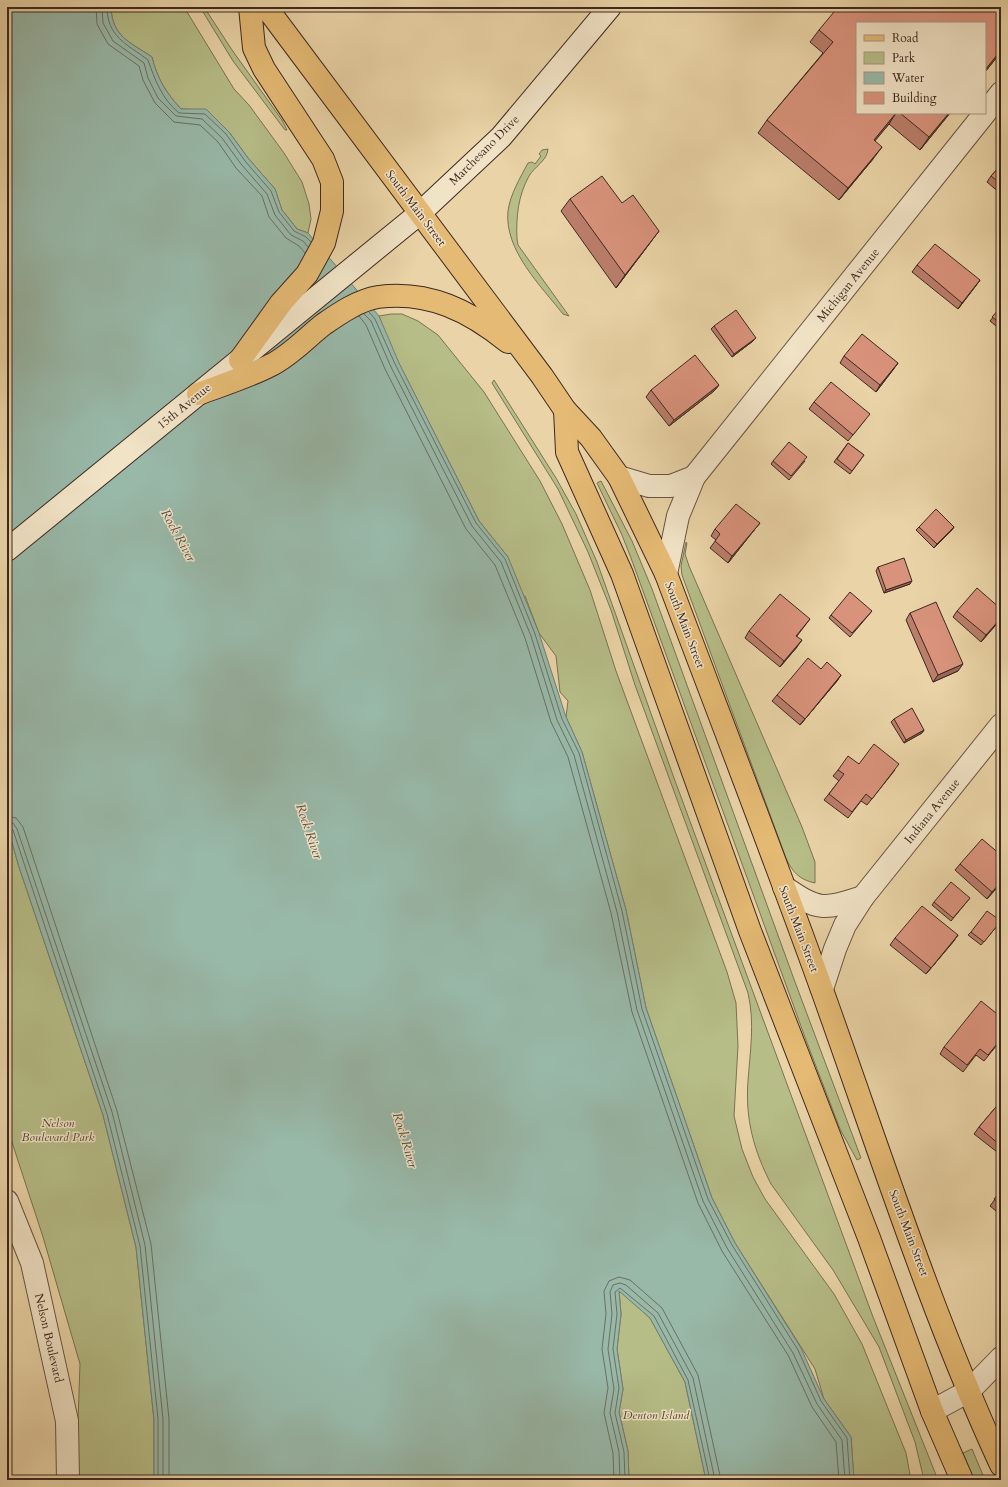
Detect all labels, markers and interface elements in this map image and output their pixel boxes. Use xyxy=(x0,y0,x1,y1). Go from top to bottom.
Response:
legend xyxy=(856,22,986,114)
text: Road xyxy=(892,30,919,46)
text: Park xyxy=(892,50,916,66)
text: Water xyxy=(891,70,925,86)
text: Building xyxy=(892,90,937,106)
street label: Marchesano Drive xyxy=(445,111,523,189)
street label: South Main Street xyxy=(382,167,450,249)
street label: Michigan Avenue xyxy=(813,245,883,325)
street label: 15th Avenue xyxy=(154,379,214,433)
water label: Rock River xyxy=(156,506,200,566)
street label: South Main Street xyxy=(661,579,709,671)
street label: Indiana Avenue xyxy=(901,775,963,847)
water label: Rock River xyxy=(291,801,327,862)
street label: South Main Street xyxy=(775,883,823,975)
water label: Rock River xyxy=(388,1110,422,1171)
park label: Nelson Boulevard Park xyxy=(22,1115,95,1145)
street label: South Main Street xyxy=(885,1187,933,1279)
street label: Nelson Boulevard xyxy=(31,1292,67,1385)
park label: Denton Island xyxy=(623,1407,690,1423)

